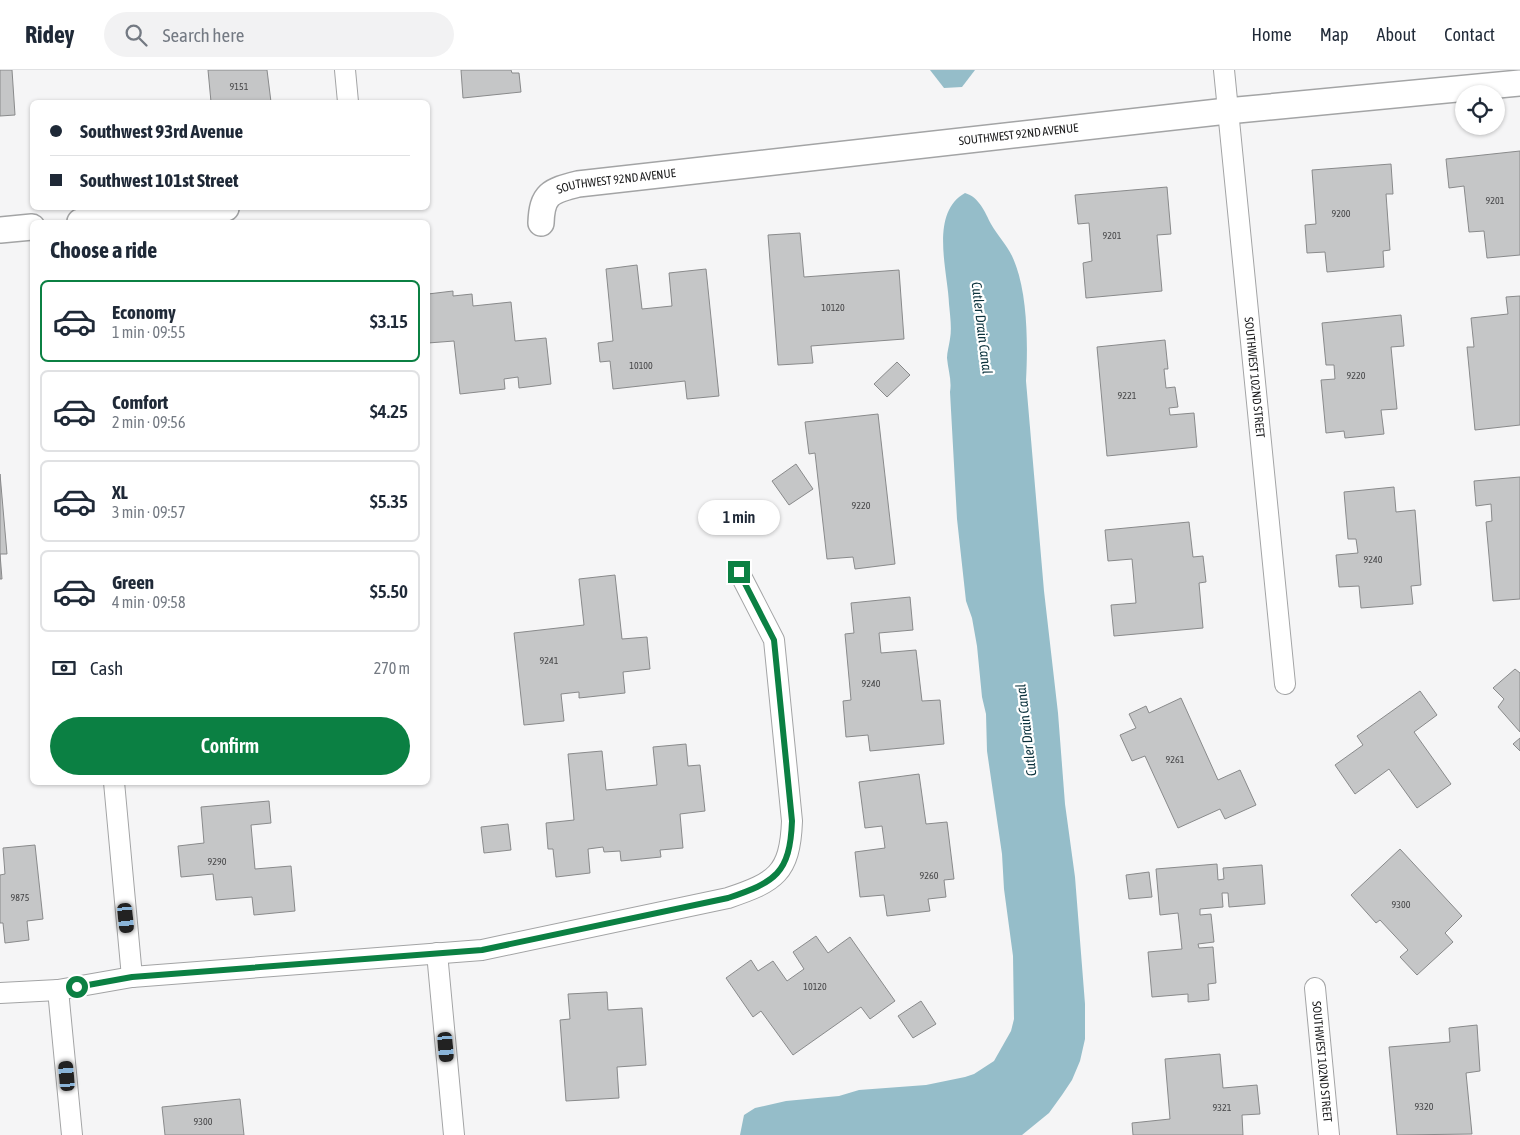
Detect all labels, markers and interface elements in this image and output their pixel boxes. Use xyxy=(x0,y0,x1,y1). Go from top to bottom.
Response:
search box xyxy=(104,12,454,57)
text: Ridey xyxy=(25,21,74,48)
icon: search xyxy=(122,21,150,49)
text: Search here xyxy=(162,24,244,46)
text: Home xyxy=(1252,24,1292,45)
text: Map xyxy=(1320,24,1349,45)
text: About xyxy=(1377,24,1416,45)
text: Contact xyxy=(1444,24,1495,45)
house number: 9151 xyxy=(230,81,249,92)
map controls xyxy=(1455,85,1505,135)
button: locate xyxy=(1455,85,1505,135)
text: Southwest 93rd Avenue xyxy=(80,120,243,142)
street label: SOUTHWEST 92ND AVENUE xyxy=(958,121,1079,148)
street label: SOUTHWEST 92ND AVENUE xyxy=(555,166,676,197)
text: Southwest 101st Street xyxy=(80,169,239,191)
house number: 9201 xyxy=(1486,195,1505,206)
house number: 9200 xyxy=(1332,208,1351,219)
house number: 9201 xyxy=(1103,230,1122,241)
text: Choose a ride xyxy=(50,237,157,263)
water label: Cutler Drain Canal xyxy=(968,281,996,375)
icon: car xyxy=(52,299,97,344)
text: Economy xyxy=(112,301,176,323)
house number: 10120 xyxy=(821,302,845,313)
text: $3.15 xyxy=(370,310,408,332)
street label: SOUTHWEST 102ND STREET xyxy=(1242,316,1268,439)
text: 1 min · 09:55 xyxy=(112,323,185,341)
house number: 10100 xyxy=(629,360,653,371)
house number: 9220 xyxy=(1347,370,1366,381)
icon: car xyxy=(52,389,97,434)
house number: 9221 xyxy=(1118,390,1137,401)
text: Comfort xyxy=(112,391,168,413)
text: $4.25 xyxy=(370,400,408,422)
text: 2 min · 09:56 xyxy=(112,413,185,431)
icon: car xyxy=(52,479,97,524)
text: XL xyxy=(112,481,128,503)
text: $5.35 xyxy=(370,490,408,512)
callout: 1 min xyxy=(698,500,780,534)
house number: 9220 xyxy=(852,500,871,511)
text: 3 min · 09:57 xyxy=(112,503,185,521)
text: 1 min xyxy=(723,508,755,526)
house number: 9240 xyxy=(1364,554,1383,565)
route end xyxy=(728,561,750,583)
icon: car xyxy=(52,569,97,614)
text: Green xyxy=(112,571,154,593)
text: $5.50 xyxy=(370,580,408,602)
text: 4 min · 09:58 xyxy=(112,593,185,611)
icon: cash xyxy=(50,654,78,682)
house number: 9241 xyxy=(540,655,559,666)
text: Cash xyxy=(90,657,123,679)
text: 270 m xyxy=(374,659,410,677)
house number: 9240 xyxy=(862,678,881,689)
water label: Cutler Drain Canal xyxy=(1012,683,1040,777)
button: Confirm xyxy=(50,717,410,775)
house number: 9261 xyxy=(1166,754,1185,765)
house number: 9290 xyxy=(208,856,227,867)
house number: 9260 xyxy=(920,870,939,881)
house number: 9875 xyxy=(11,892,30,903)
house number: 9300 xyxy=(1392,899,1411,910)
car xyxy=(116,902,135,934)
route start xyxy=(66,976,88,998)
house number: 10120 xyxy=(803,981,827,992)
street label: SOUTHWEST 102ND STREET xyxy=(1309,1001,1335,1124)
car xyxy=(437,1031,454,1063)
car xyxy=(58,1060,75,1092)
house number: 9320 xyxy=(1415,1101,1434,1112)
house number: 9321 xyxy=(1213,1102,1232,1113)
house number: 9300 xyxy=(194,1116,213,1127)

